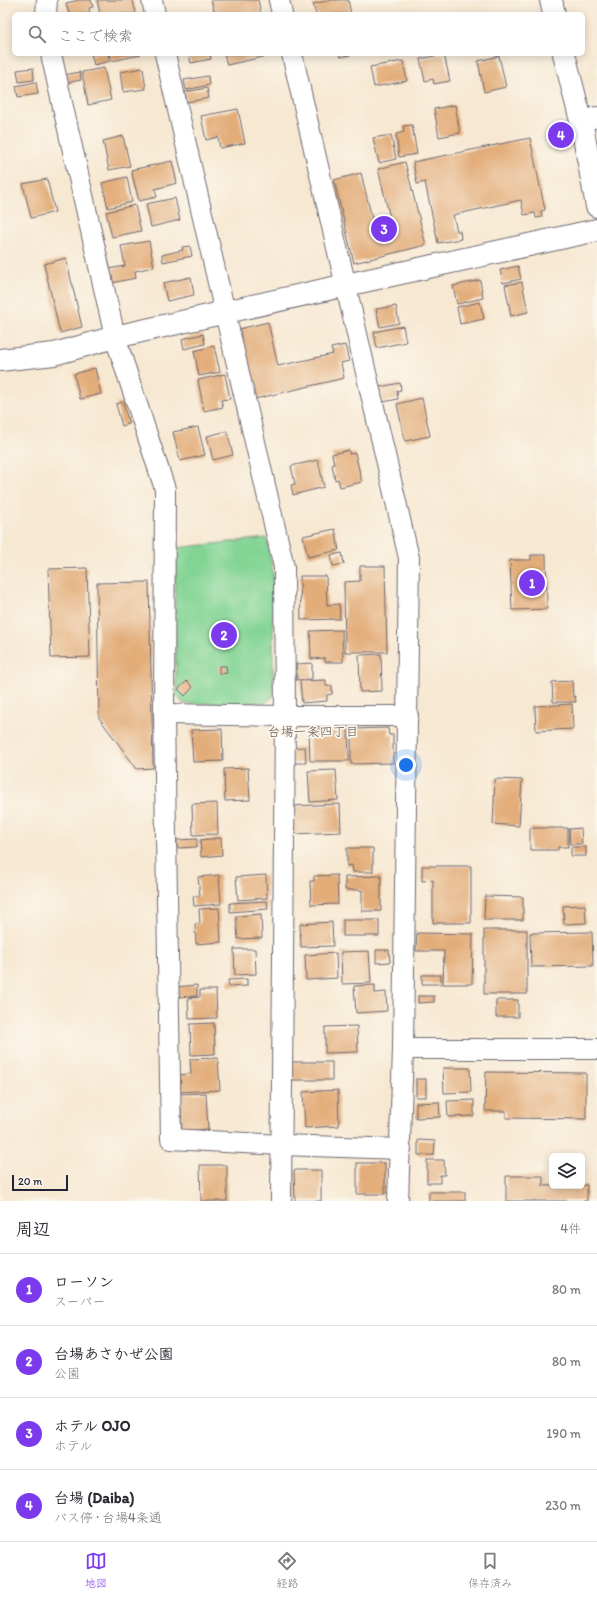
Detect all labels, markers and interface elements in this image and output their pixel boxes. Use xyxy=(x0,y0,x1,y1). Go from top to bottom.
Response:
search box xyxy=(12,12,585,56)
icon: search xyxy=(26,23,48,45)
text: ここで検索 xyxy=(58,27,133,45)
pin: 4 xyxy=(548,120,574,150)
pin: 3 xyxy=(371,214,397,244)
pin: 1 xyxy=(519,568,545,598)
pin: 2 xyxy=(211,620,237,650)
district label: 台場一条四丁目 xyxy=(267,724,359,739)
your location xyxy=(396,755,416,775)
map controls xyxy=(549,1153,585,1189)
button: layers xyxy=(549,1153,585,1189)
scale bar xyxy=(12,1173,68,1192)
text: 20 m xyxy=(18,1175,42,1188)
text: 周辺 xyxy=(16,1219,50,1239)
text: 4件 xyxy=(560,1221,581,1236)
text: ローソン xyxy=(54,1273,114,1291)
text: 1 xyxy=(26,1282,32,1297)
text: 80 m xyxy=(552,1282,581,1297)
text: スーパー xyxy=(54,1294,105,1309)
text: 台場あさかぜ公園 xyxy=(54,1345,174,1363)
text: 2 xyxy=(26,1354,32,1369)
text: 80 m xyxy=(552,1354,581,1369)
text: 公園 xyxy=(54,1366,80,1381)
text: ホテル OJO xyxy=(54,1417,131,1435)
text: 3 xyxy=(25,1426,33,1441)
text: 190 m xyxy=(546,1426,581,1441)
text: ホテル xyxy=(54,1438,92,1453)
text: 台場 (Daiba) xyxy=(54,1489,134,1507)
text: 4 xyxy=(25,1498,33,1513)
text: 230 m xyxy=(545,1498,581,1513)
text: バス停 · 台場4条通 xyxy=(54,1510,162,1525)
tab: 地図 xyxy=(85,1550,107,1590)
tab: 経路 xyxy=(276,1550,298,1590)
tab: 保存済み xyxy=(468,1550,512,1590)

